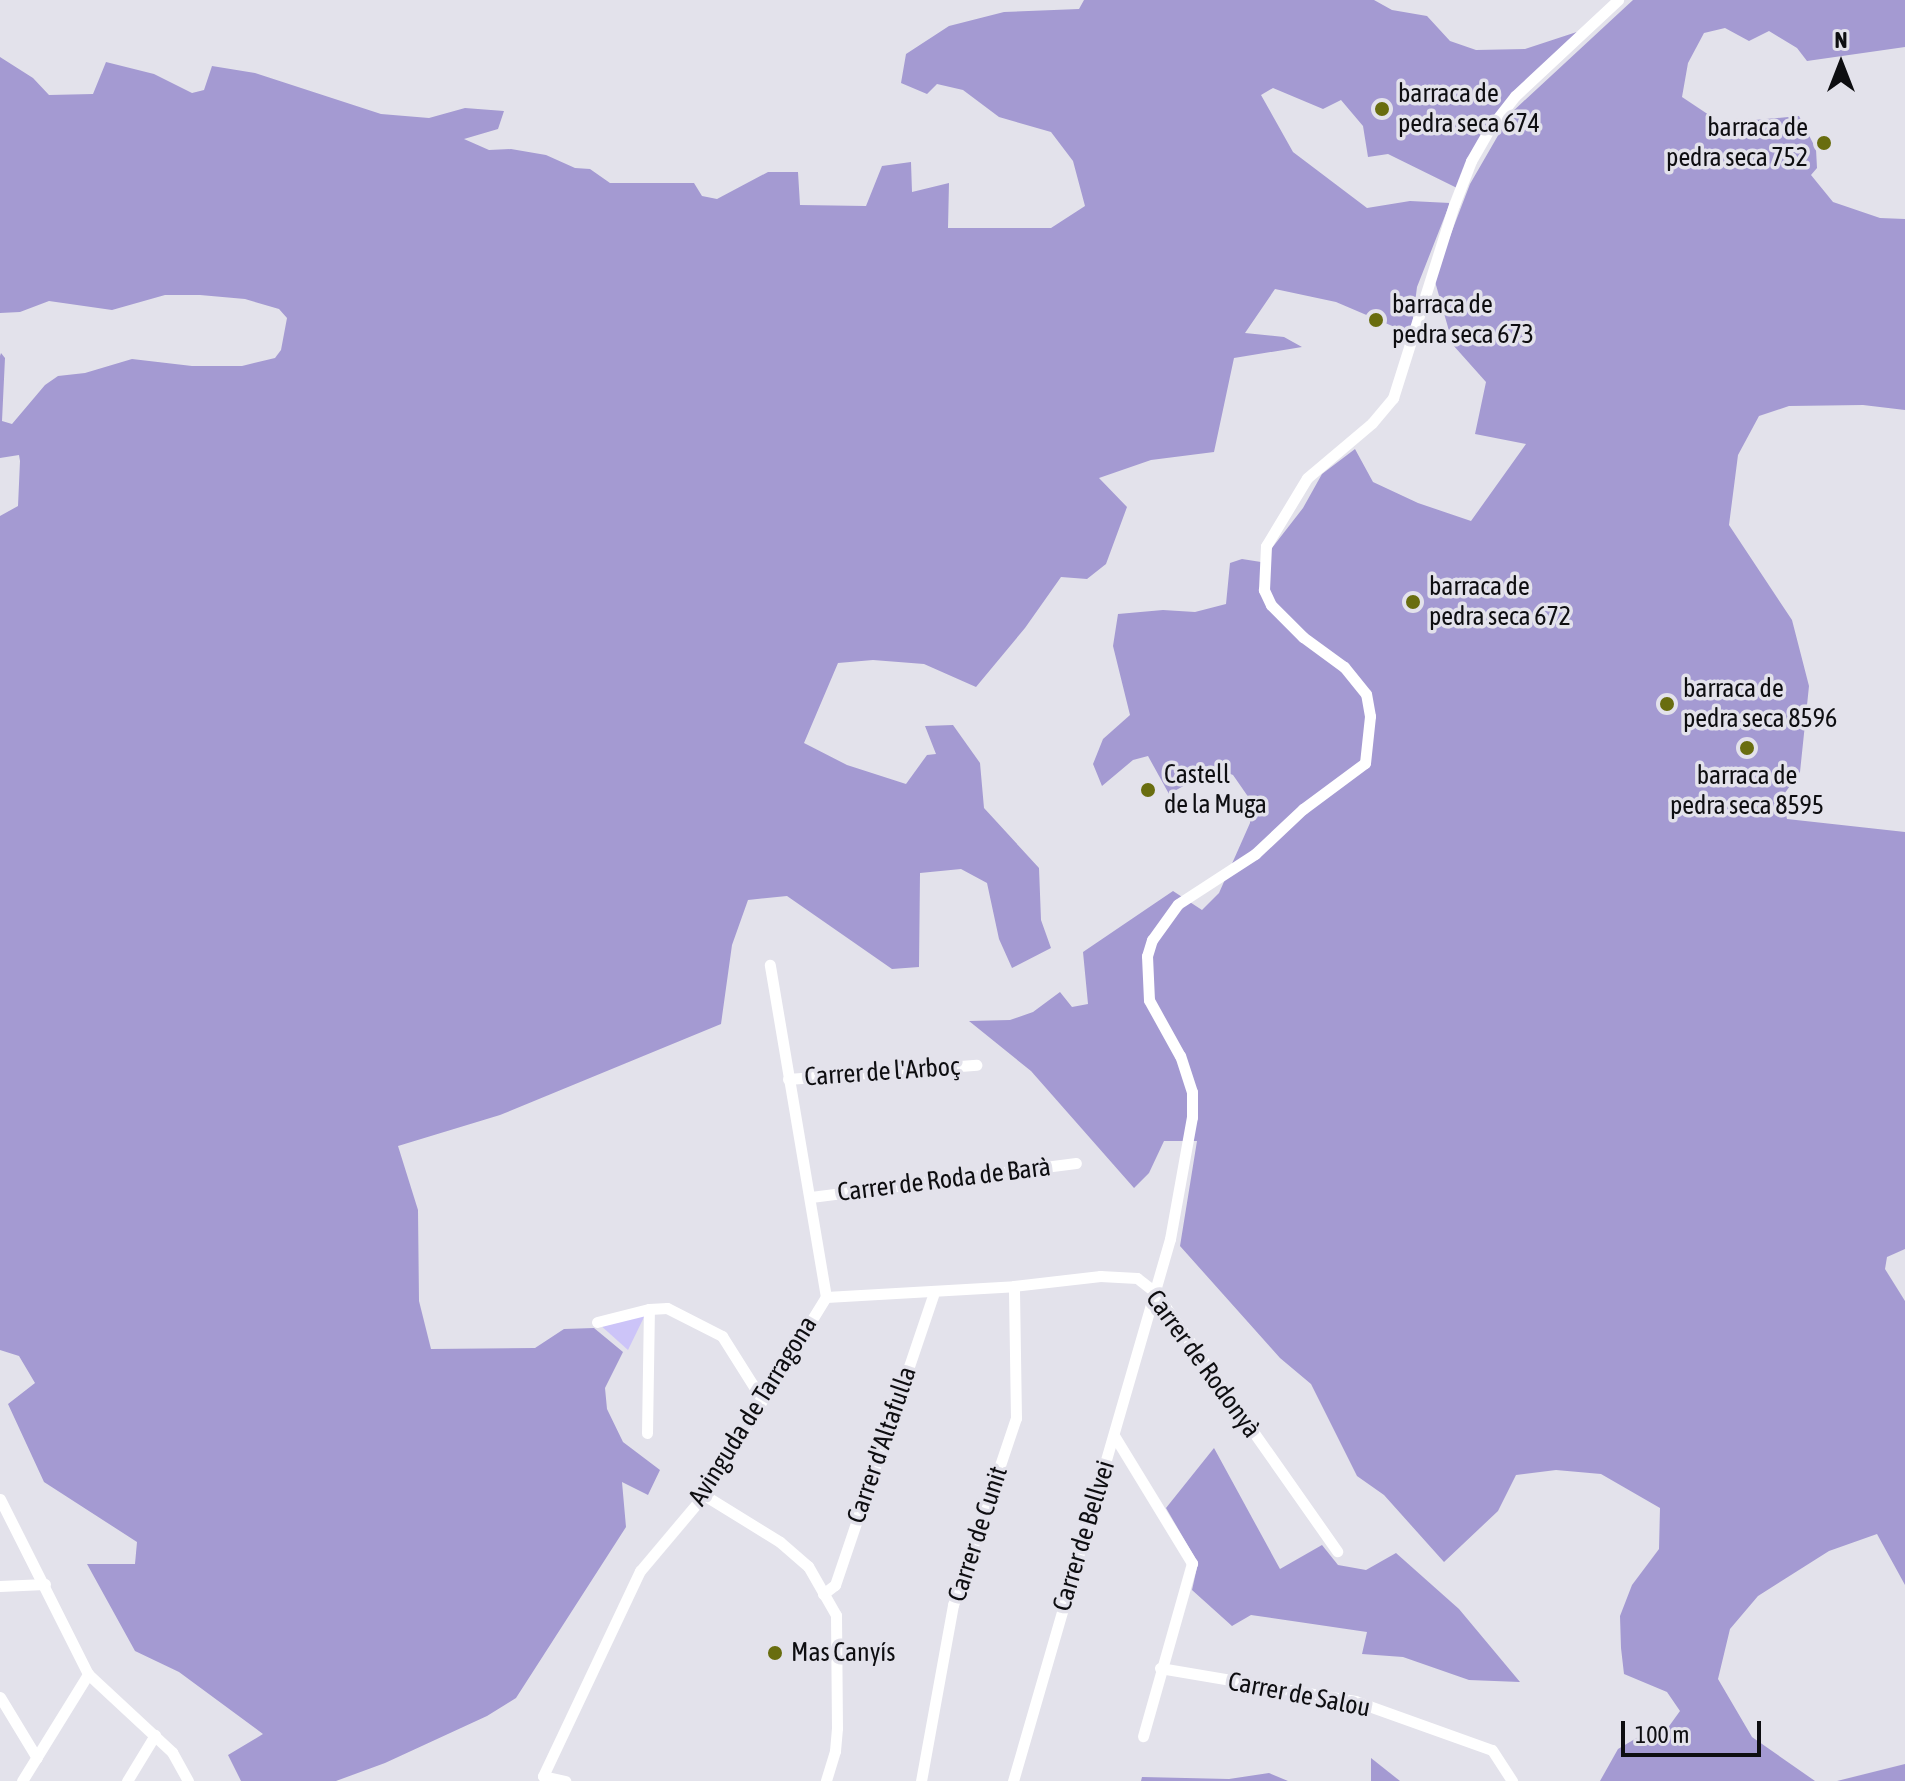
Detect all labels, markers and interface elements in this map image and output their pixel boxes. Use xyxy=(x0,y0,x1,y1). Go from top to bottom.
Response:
north arrow xyxy=(1801,24,1881,104)
text: N xyxy=(1835,27,1847,53)
place label: barraca de pedra seca 674 xyxy=(1398,78,1540,140)
marker: barraca de pedra seca 674 xyxy=(1373,100,1391,118)
place label: barraca de pedra seca 752 xyxy=(1666,112,1808,174)
marker: barraca de pedra seca 752 xyxy=(1815,134,1833,152)
place label: barraca de pedra seca 673 xyxy=(1392,289,1534,350)
marker: barraca de pedra seca 673 xyxy=(1367,311,1385,329)
place label: barraca de pedra seca 672 xyxy=(1429,571,1571,632)
marker: barraca de pedra seca 672 xyxy=(1404,593,1422,611)
place label: barraca de pedra seca 8596 xyxy=(1683,673,1837,734)
marker: barraca de pedra seca 8596 xyxy=(1658,695,1676,713)
marker: barraca de pedra seca 8595 xyxy=(1738,739,1756,757)
place label: Castell de la Muga xyxy=(1164,759,1267,820)
place label: barraca de pedra seca 8595 xyxy=(1670,760,1824,822)
marker: Castell de la Muga xyxy=(1139,781,1157,799)
street label: Carrer de l'Arboç xyxy=(803,1051,961,1093)
street label: Carrer de Roda de Barà xyxy=(836,1151,1052,1209)
street label: Carrer de Rodonyà xyxy=(1139,1284,1267,1444)
street label: Avinguda de Tarragona xyxy=(682,1310,824,1512)
street label: Carrer d'Altafulla xyxy=(841,1363,923,1527)
street label: Carrer de Bellvei xyxy=(1046,1457,1122,1615)
street label: Carrer de Cunit xyxy=(942,1463,1014,1605)
place label: Mas Canyís xyxy=(791,1637,896,1669)
marker: Mas Canyís xyxy=(766,1644,784,1662)
street label: Carrer de Salou xyxy=(1225,1666,1373,1724)
scale bar xyxy=(1625,1705,1765,1755)
text: 100 m xyxy=(1635,1721,1689,1748)

